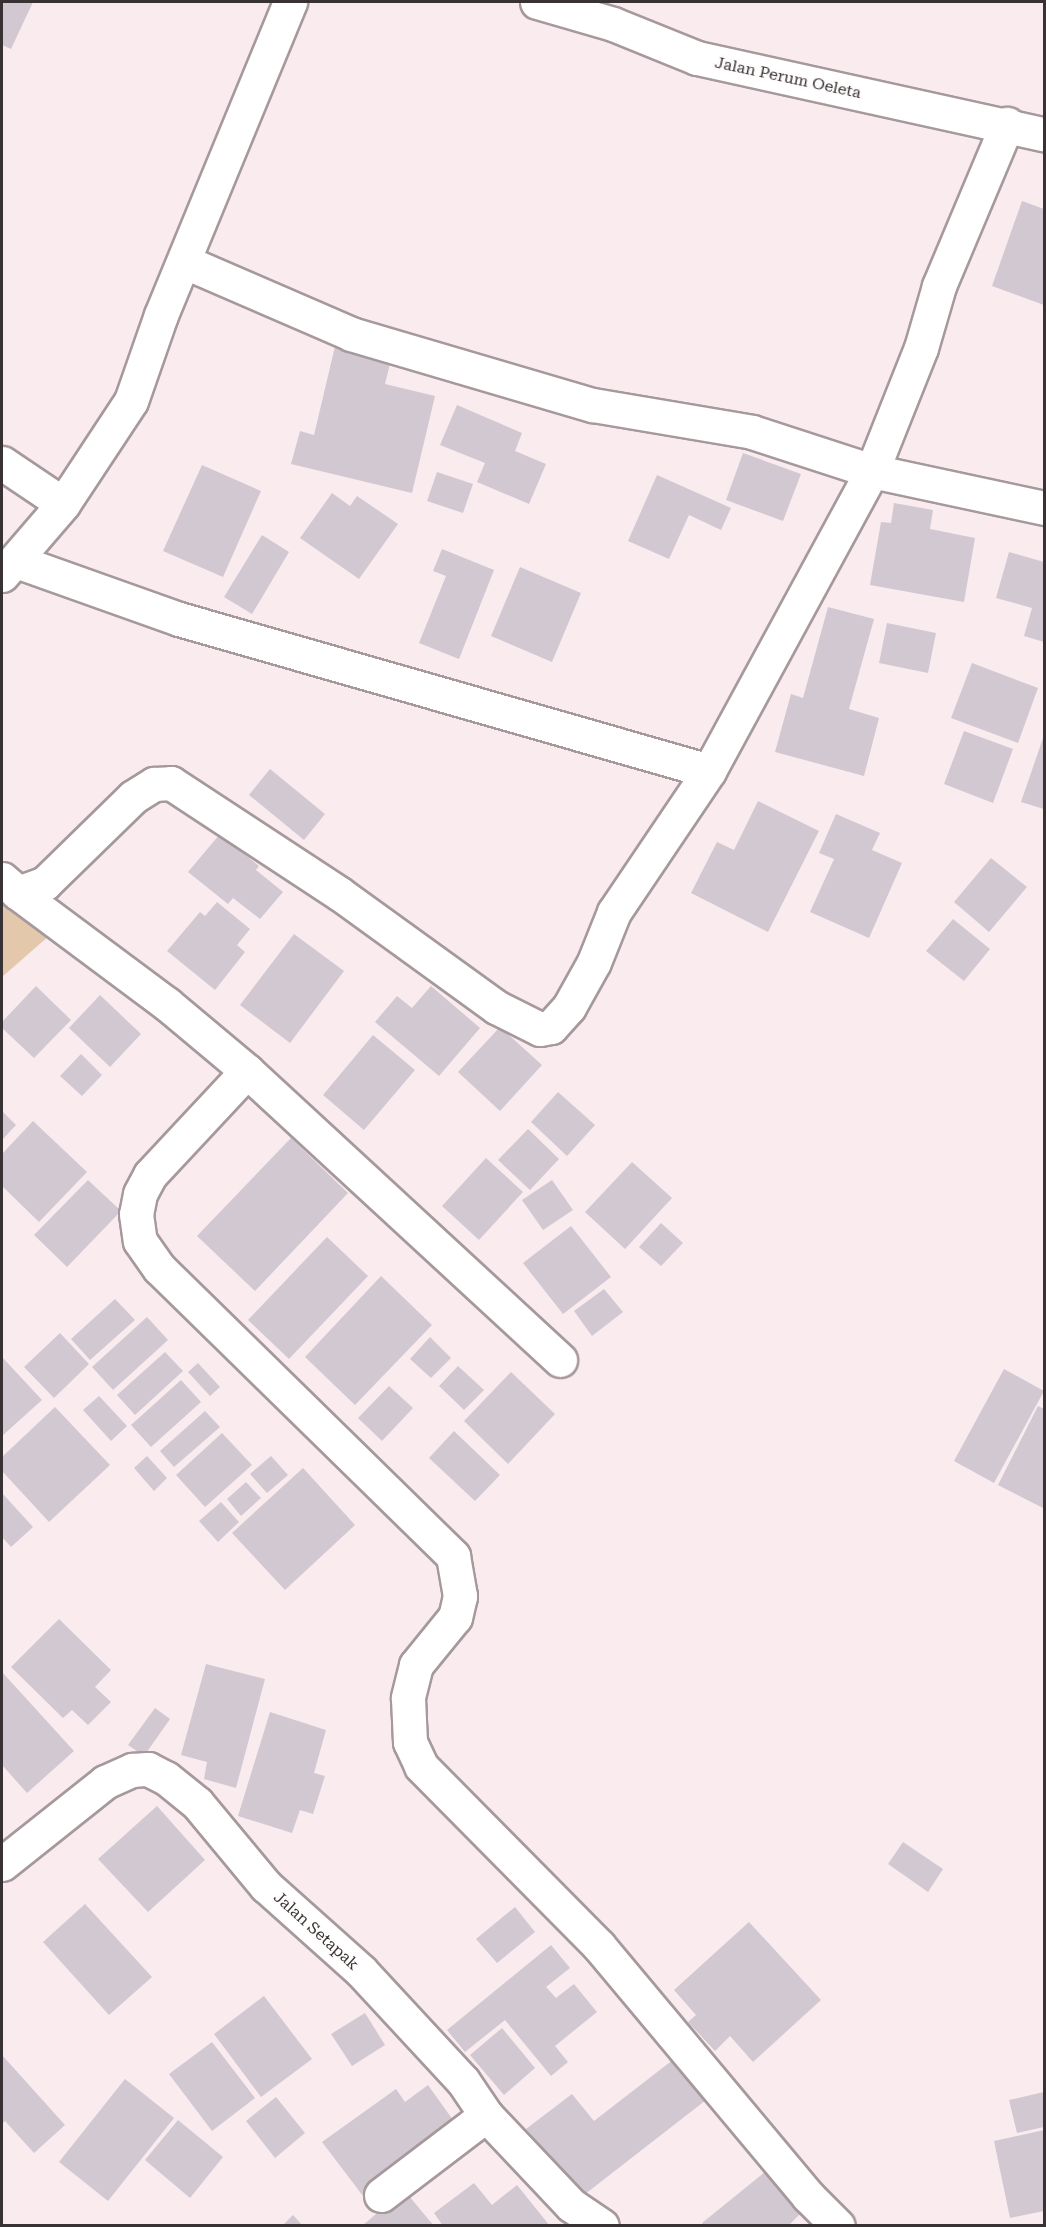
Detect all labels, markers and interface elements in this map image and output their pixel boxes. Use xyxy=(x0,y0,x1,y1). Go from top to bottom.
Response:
street label: Jalan Perum Oeleta xyxy=(713,53,863,103)
street label: Jalan Setapak xyxy=(269,1888,363,1974)

